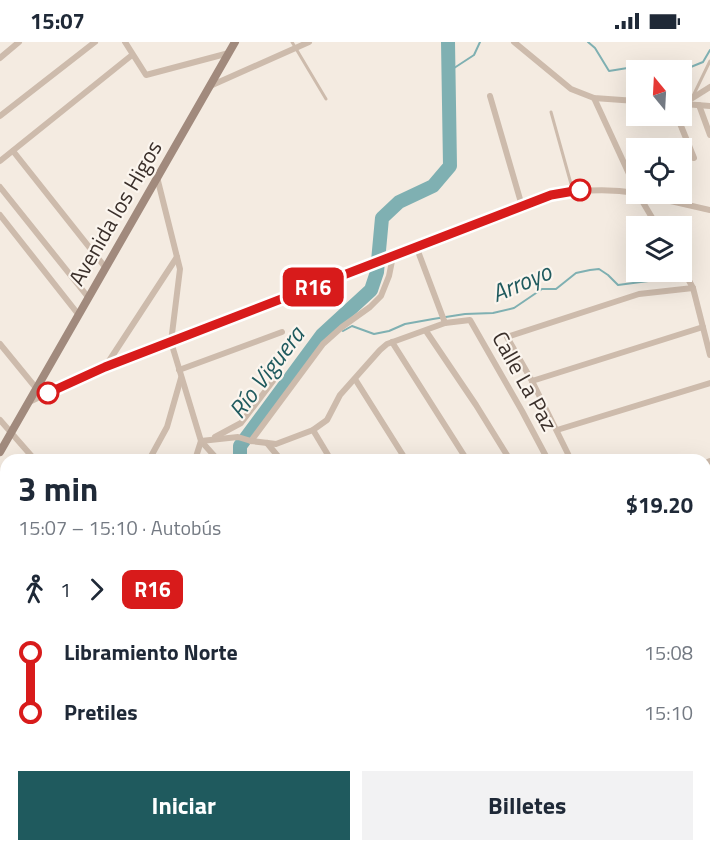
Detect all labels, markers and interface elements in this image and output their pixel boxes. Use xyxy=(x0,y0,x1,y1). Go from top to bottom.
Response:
text: 15:07 xyxy=(30,4,85,38)
north arrow xyxy=(626,60,692,126)
map controls xyxy=(626,60,692,282)
street label: Avenida los Higos xyxy=(60,134,170,292)
button: locate xyxy=(626,138,692,204)
unlabelled marker xyxy=(569,179,591,201)
button: layers xyxy=(626,216,692,282)
water label: Arroyo xyxy=(485,253,558,311)
line badge: R16 xyxy=(278,268,348,306)
text: R16 xyxy=(295,271,331,303)
water label: Río Viguera xyxy=(219,317,314,426)
street label: Calle La Paz xyxy=(484,325,566,437)
unlabelled marker xyxy=(37,382,59,404)
text: 3 min xyxy=(18,464,98,514)
text: $19.20 xyxy=(626,488,693,522)
text: 15:07 – 15:10 · Autobús xyxy=(18,512,221,543)
icon: walk xyxy=(18,573,51,606)
icon: forward xyxy=(80,573,113,606)
text: R16 xyxy=(134,573,171,605)
text: 1 xyxy=(60,574,71,605)
text: Libramiento Norte xyxy=(64,635,238,669)
text: 15:08 xyxy=(644,637,693,668)
text: Pretiles xyxy=(64,695,138,729)
text: 15:10 xyxy=(644,697,693,728)
button: Iniciar xyxy=(18,771,350,840)
button: Billetes xyxy=(362,771,693,840)

